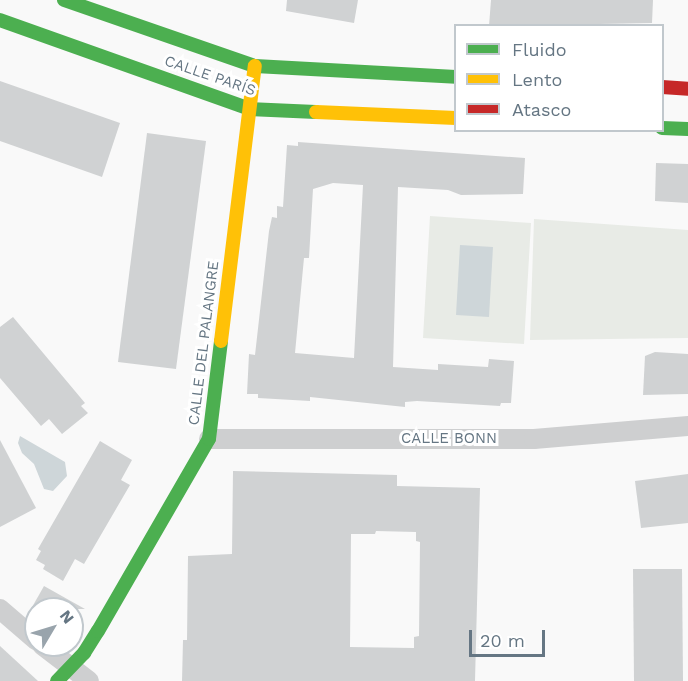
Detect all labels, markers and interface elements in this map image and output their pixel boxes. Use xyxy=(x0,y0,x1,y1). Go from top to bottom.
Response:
legend xyxy=(454,24,664,132)
text: Fluido xyxy=(512,39,566,60)
street label: CALLE PARÍS xyxy=(162,52,258,100)
text: Lento xyxy=(512,69,562,90)
text: Atasco xyxy=(512,99,571,120)
street label: CALLE DEL PALANGRE xyxy=(185,260,223,426)
street label: CALLE BONN xyxy=(401,430,497,448)
north arrow xyxy=(24,597,84,657)
text: N xyxy=(56,606,78,627)
scale bar xyxy=(472,618,548,656)
text: 20 m xyxy=(480,630,525,651)

